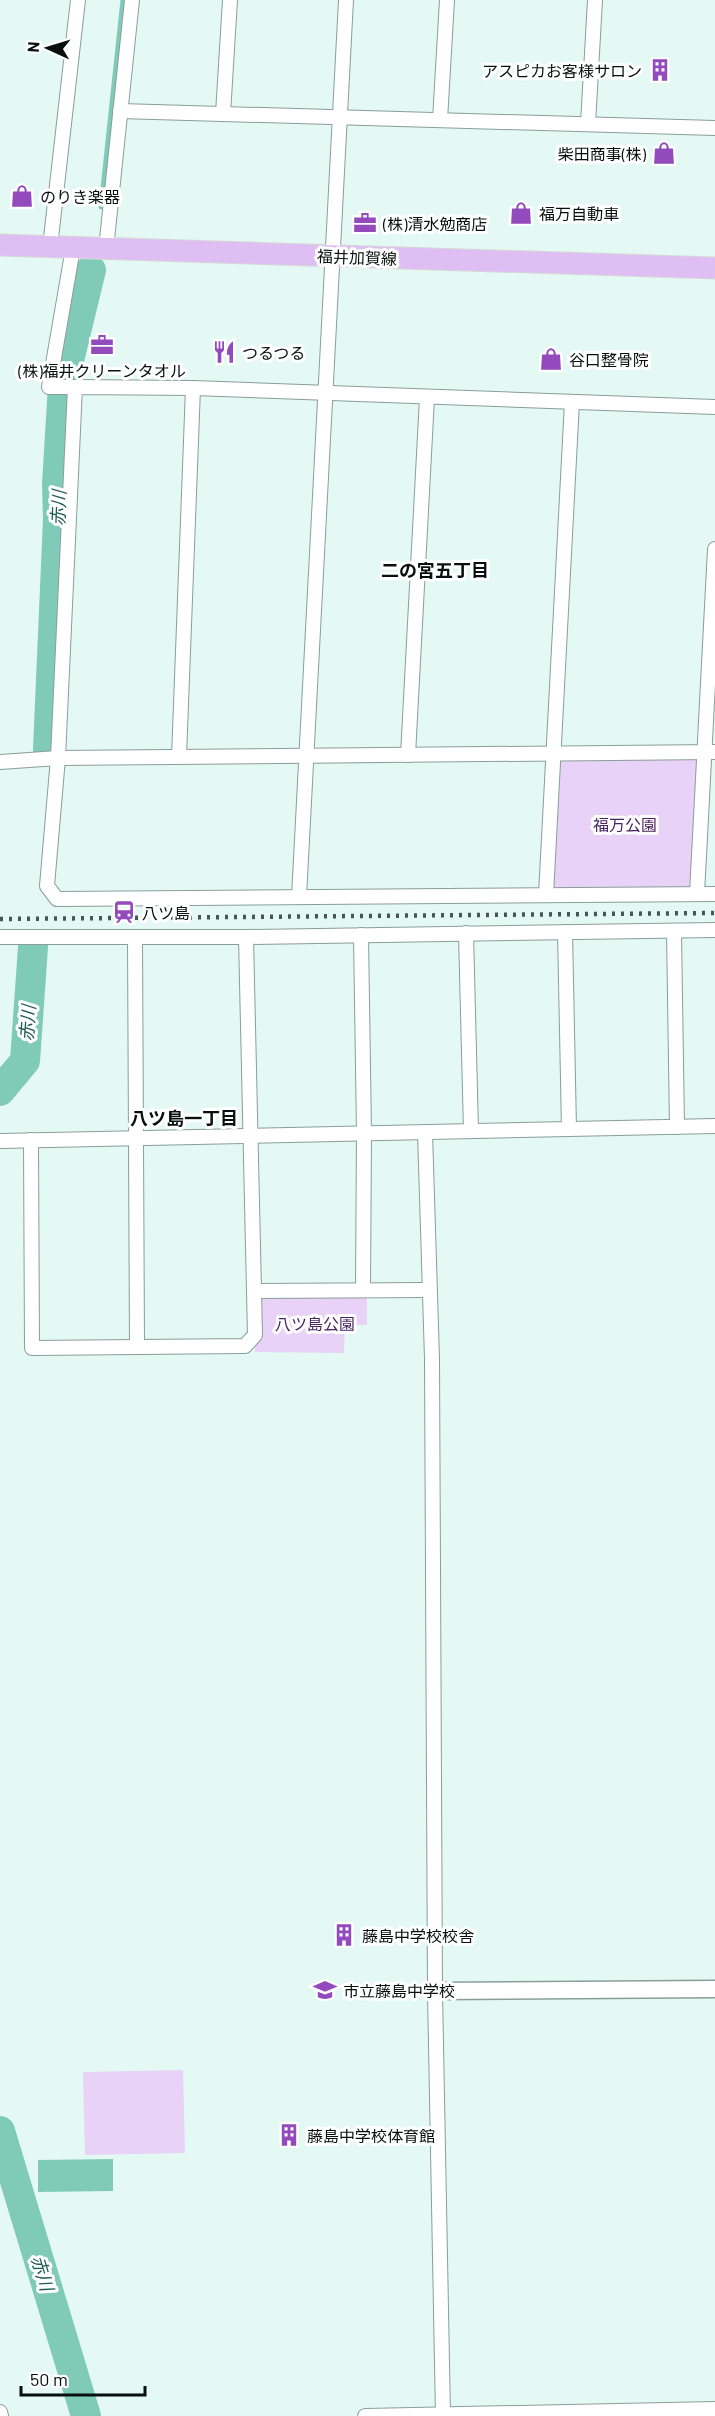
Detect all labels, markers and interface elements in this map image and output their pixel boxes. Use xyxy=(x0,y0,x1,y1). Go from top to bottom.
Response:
north arrow xyxy=(18,18,78,78)
text: N xyxy=(23,41,42,53)
building icon: アスピカお客様サロン xyxy=(647,57,673,83)
place label: アスピカお客様サロン xyxy=(482,61,642,80)
shop icon: 柴田商事(株) xyxy=(651,140,677,166)
place label: 柴田商事(株) xyxy=(558,144,647,163)
shop icon: のりき楽器 xyxy=(9,183,35,209)
place label: のりき楽器 xyxy=(40,187,120,206)
shop icon: 福万自動車 xyxy=(508,200,534,226)
place label: 福万自動車 xyxy=(539,204,619,223)
office icon: (株)清水勉商店 xyxy=(352,210,378,236)
place label: (株)清水勉商店 xyxy=(382,214,487,233)
street label: 福井加賀線 xyxy=(317,246,397,268)
office icon: (株)福井クリーンタオル xyxy=(89,332,115,358)
restaurant icon: つるつる xyxy=(211,339,237,365)
place label: つるつる xyxy=(242,343,305,362)
shop icon: 谷口整骨院 xyxy=(538,346,564,372)
place label: 谷口整骨院 xyxy=(569,350,649,369)
place label: (株)福井クリーンタオル xyxy=(17,361,186,380)
water label: 赤川 xyxy=(46,488,70,526)
district label: 二の宮五丁目 xyxy=(381,559,489,581)
park label: 福万公園 xyxy=(593,815,657,834)
station icon: 八ツ島 xyxy=(111,899,137,925)
place label: 八ツ島 xyxy=(142,903,190,922)
water label: 赤川 xyxy=(15,1002,39,1042)
district label: 八ツ島一丁目 xyxy=(130,1107,238,1129)
park label: 八ツ島公園 xyxy=(275,1314,355,1333)
building icon: 藤島中学校校舎 xyxy=(331,1922,357,1948)
place label: 藤島中学校校舎 xyxy=(362,1926,474,1945)
school or university icon: 市立藤島中学校 xyxy=(312,1977,338,2003)
place label: 市立藤島中学校 xyxy=(343,1981,455,2000)
building icon: 藤島中学校体育館 xyxy=(276,2122,302,2148)
place label: 藤島中学校体育館 xyxy=(307,2126,435,2145)
water label: 赤川 xyxy=(27,2253,59,2295)
scale bar xyxy=(21,2359,146,2397)
text: 50 m xyxy=(30,2368,68,2390)

